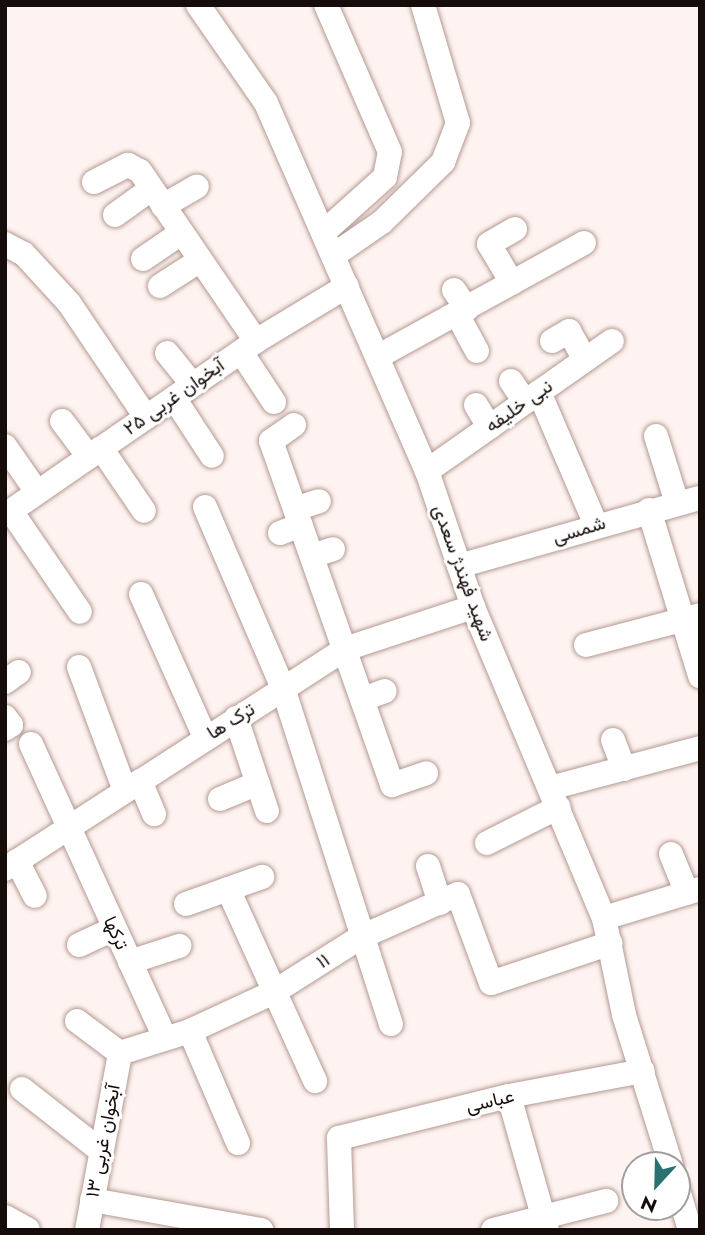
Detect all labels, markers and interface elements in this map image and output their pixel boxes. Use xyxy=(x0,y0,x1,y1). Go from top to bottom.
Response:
street label: آبخوان غربی ۲۵ xyxy=(119,354,229,440)
street label: نبی خلیفه xyxy=(481,375,557,437)
street label: شهید فهندژ سعدی xyxy=(428,502,498,644)
street label: شمسی xyxy=(550,511,608,549)
street label: ترک ها xyxy=(203,698,259,744)
street label: ترکها xyxy=(98,913,134,953)
street label: ۱۱ xyxy=(312,948,334,974)
street label: آبخوان غربی ۱۳ xyxy=(81,1083,125,1199)
street label: عباسی xyxy=(464,1084,516,1118)
north arrow xyxy=(621,1151,691,1221)
text: N xyxy=(637,1189,661,1219)

